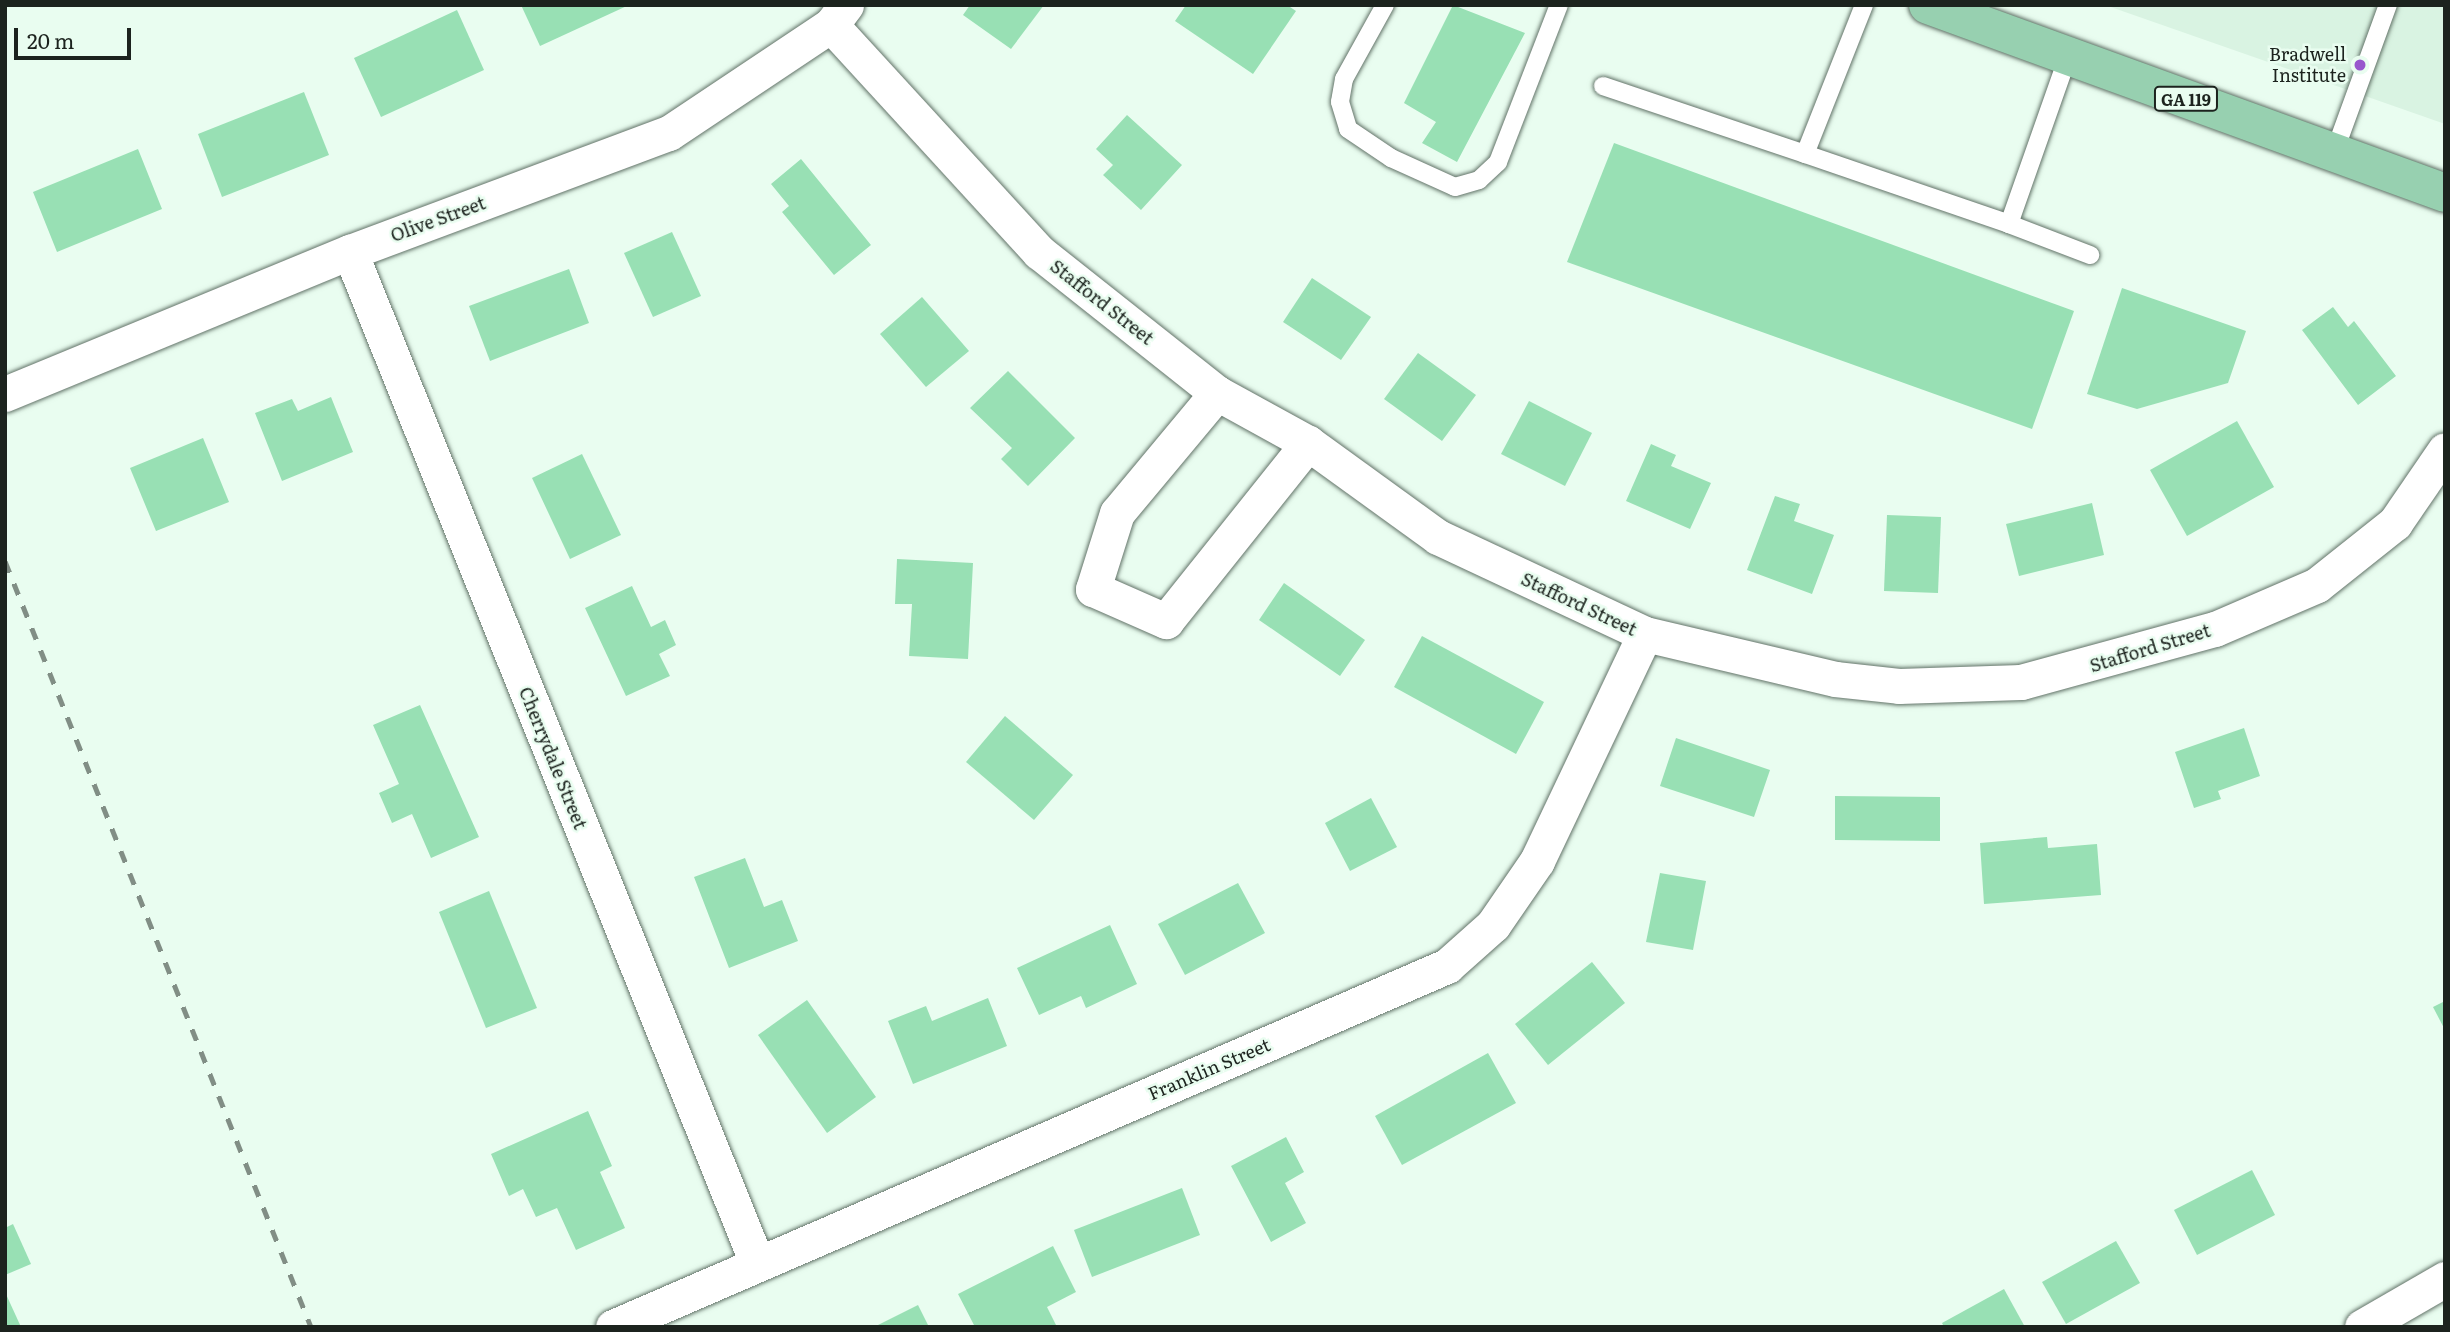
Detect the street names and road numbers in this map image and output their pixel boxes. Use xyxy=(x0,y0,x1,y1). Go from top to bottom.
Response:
road number: GA 119 xyxy=(2153,86,2219,111)
street label: Olive Street xyxy=(387,192,489,246)
street label: Stafford Street xyxy=(1046,255,1158,349)
street label: Stafford Street xyxy=(1518,568,1640,640)
street label: Stafford Street xyxy=(2087,619,2213,677)
street label: Cherrydale Street xyxy=(515,684,591,832)
street label: Franklin Street xyxy=(1145,1034,1273,1104)

